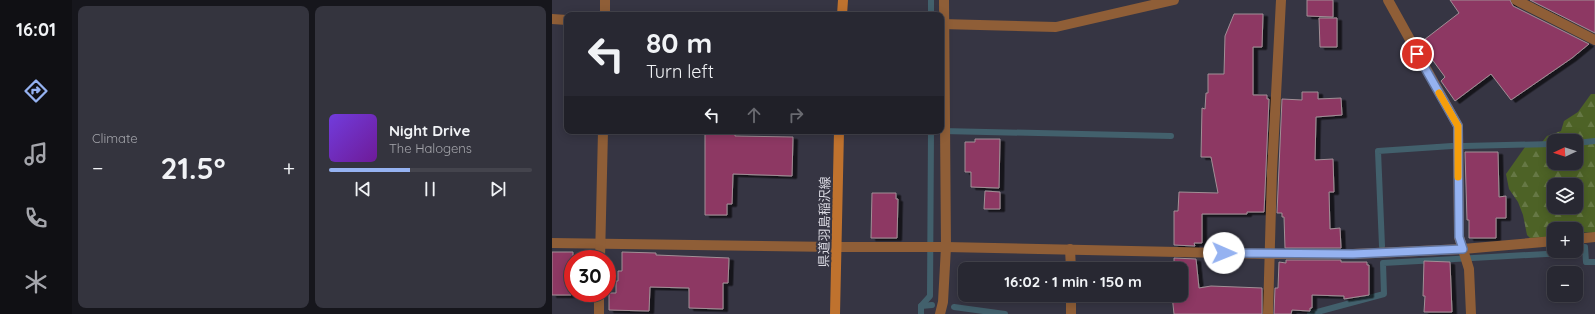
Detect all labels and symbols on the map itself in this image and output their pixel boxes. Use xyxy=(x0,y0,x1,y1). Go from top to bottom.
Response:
pin xyxy=(1400,37,1434,71)
north arrow xyxy=(1547,134,1583,170)
street label: 県道羽島稲沢線 xyxy=(815,176,833,268)
position arrow xyxy=(1203,232,1245,274)
speed limit sign: 30 xyxy=(564,250,616,302)

